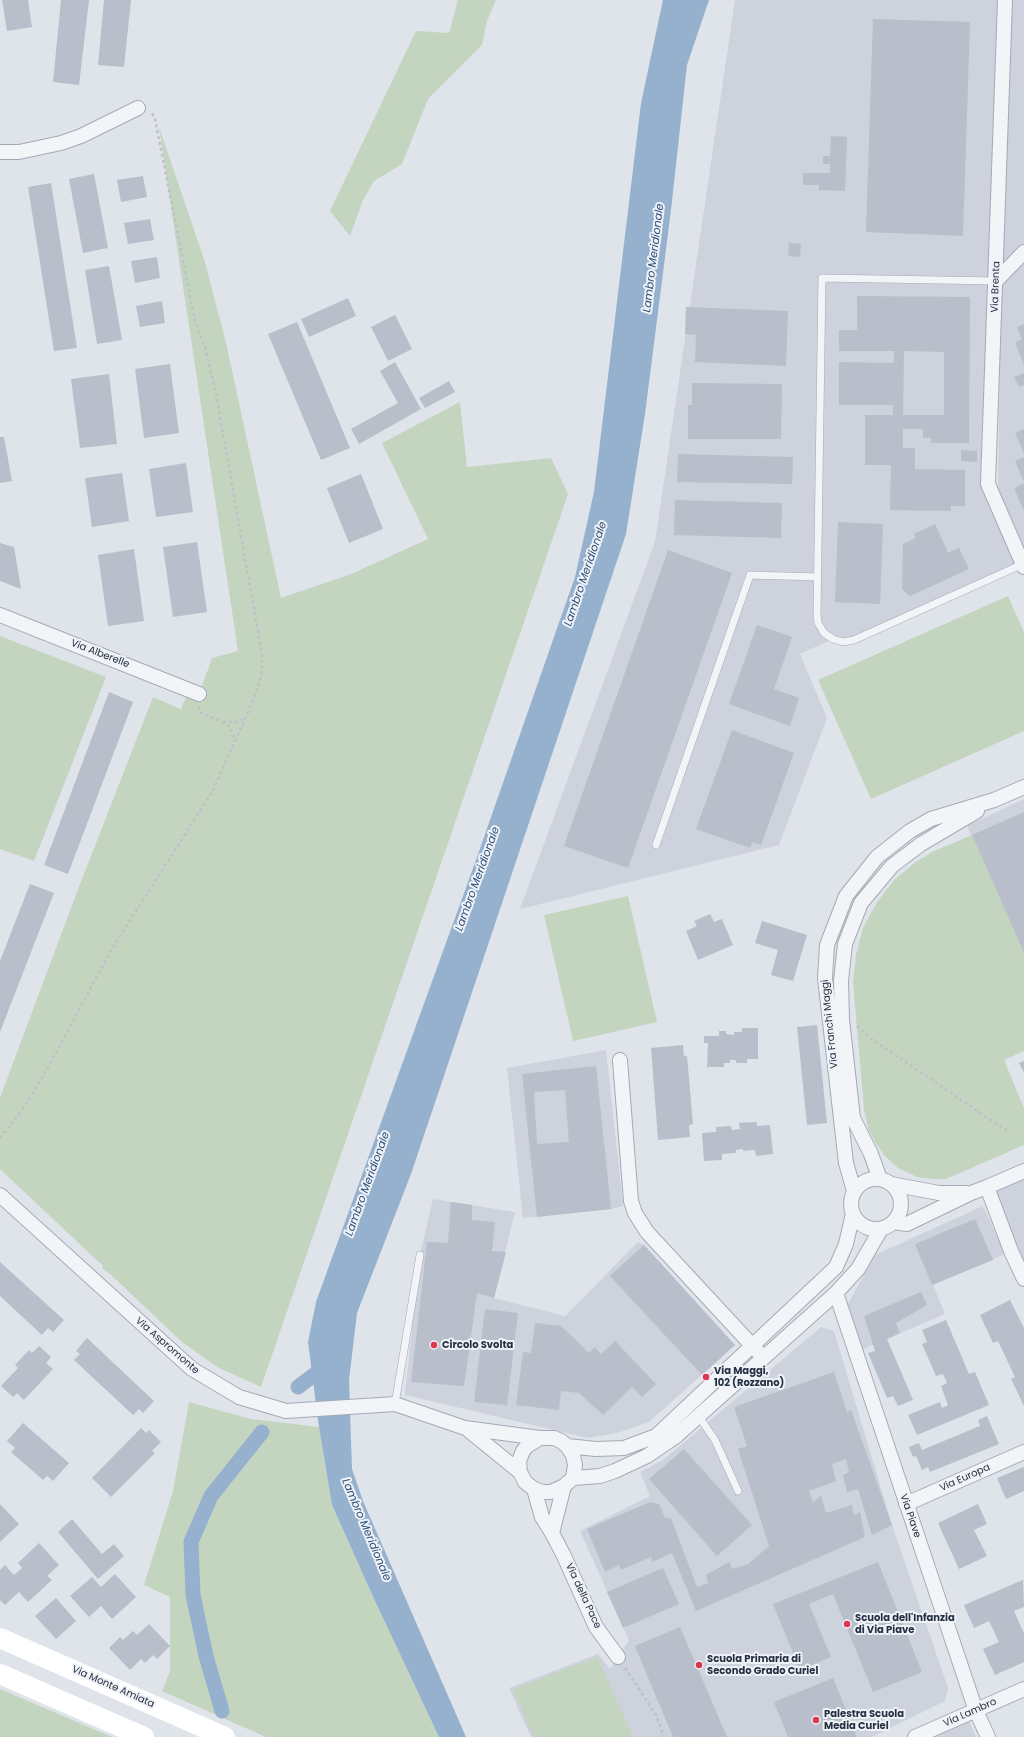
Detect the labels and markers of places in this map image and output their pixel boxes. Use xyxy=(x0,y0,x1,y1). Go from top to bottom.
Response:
place label: Circolo Svolta xyxy=(442,1339,513,1351)
marker: Circolo Svolta xyxy=(429,1340,439,1350)
place label: Via Maggi, 102 (Rozzano) xyxy=(714,1365,784,1388)
marker: Via Maggi, 102 (Rozzano) xyxy=(701,1372,711,1382)
place label: Scuola dell'Infanzia di Via Piave xyxy=(855,1612,955,1636)
marker: Scuola dell'Infanzia di Via Piave xyxy=(842,1619,852,1629)
place label: Scuola Primaria di Secondo Grado Curiel xyxy=(707,1653,818,1676)
marker: Scuola Primaria di Secondo Grado Curiel xyxy=(694,1660,704,1670)
place label: Palestra Scuola Media Curiel xyxy=(824,1708,904,1732)
marker: Palestra Scuola Media Curiel xyxy=(811,1715,821,1725)

